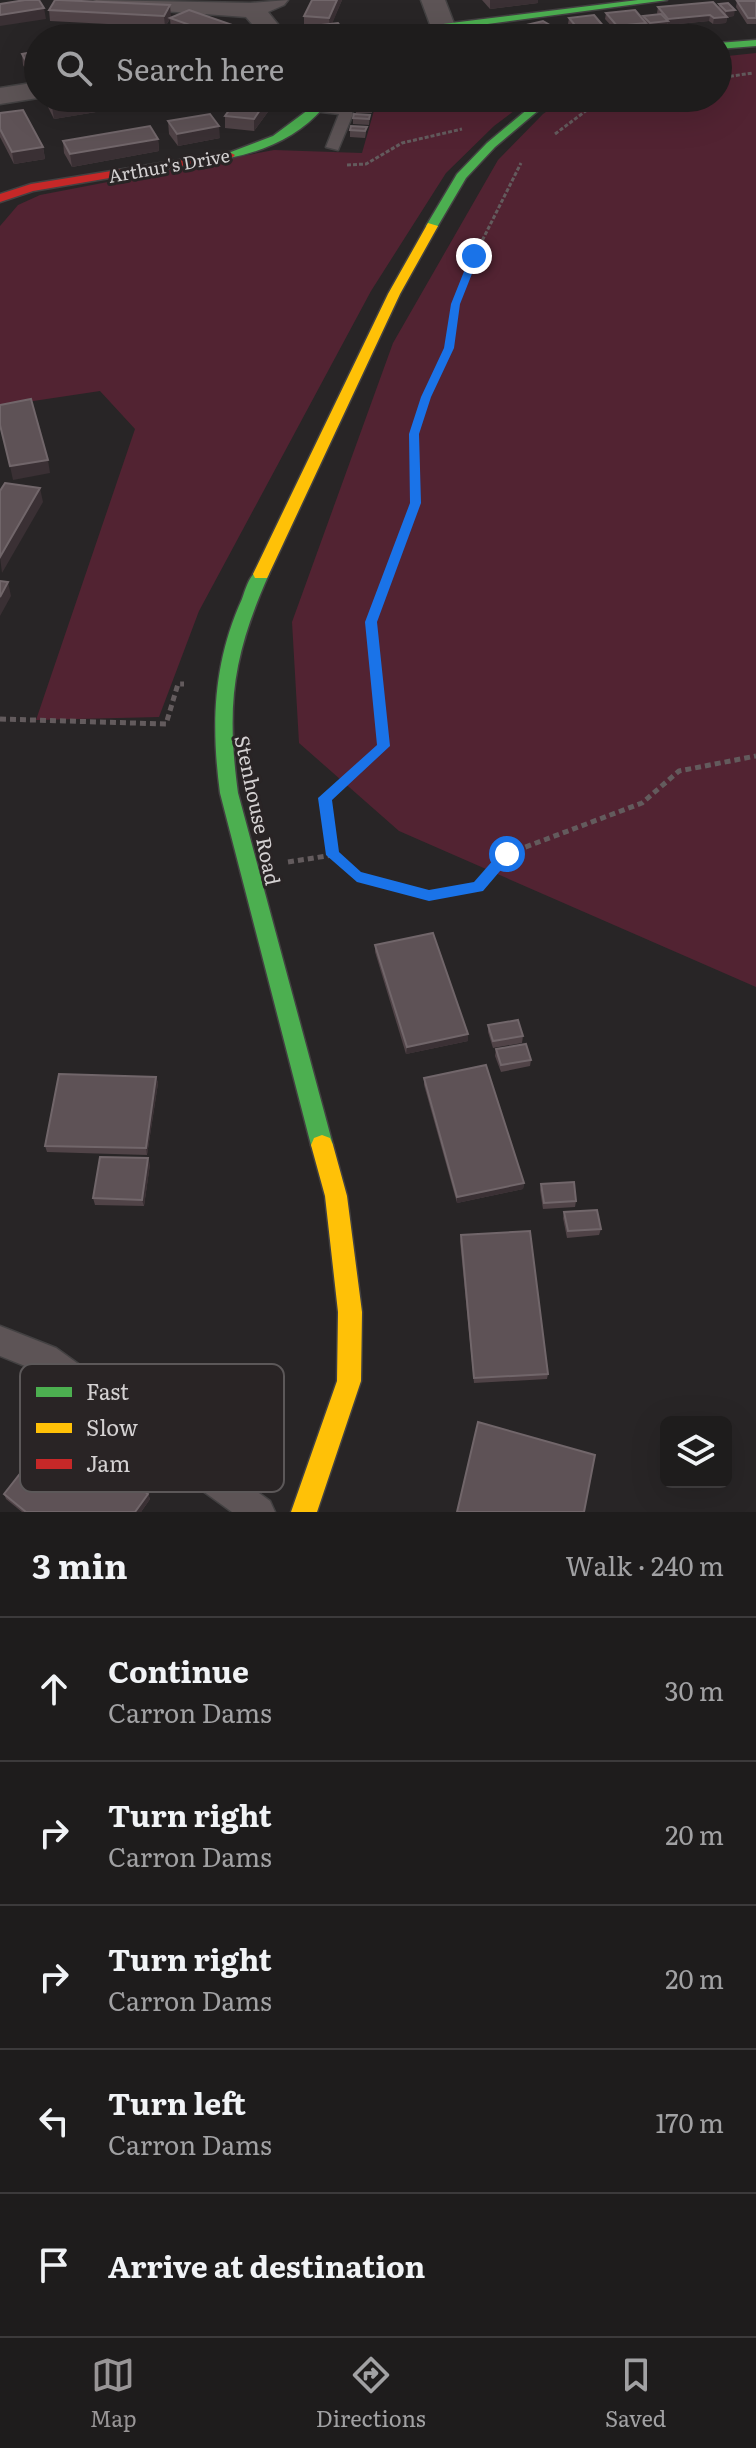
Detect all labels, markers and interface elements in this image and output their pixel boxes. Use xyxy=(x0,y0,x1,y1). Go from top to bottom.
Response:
search box xyxy=(24,24,732,112)
icon: search xyxy=(52,46,96,90)
text: Search here xyxy=(116,46,284,90)
street label: Arthur's Drive xyxy=(106,141,232,189)
route end xyxy=(456,238,492,274)
street label: Stenhouse Road xyxy=(228,732,290,888)
route start xyxy=(489,836,525,872)
legend xyxy=(20,1364,284,1492)
text: Fast xyxy=(86,1374,129,1407)
text: Slow xyxy=(86,1410,138,1443)
map controls xyxy=(660,1416,732,1488)
button: layers xyxy=(660,1416,732,1488)
text: Jam xyxy=(86,1446,130,1479)
text: 3 min xyxy=(32,1539,128,1589)
text: Walk · 240 m xyxy=(565,1545,724,1584)
text: Continue xyxy=(108,1648,249,1692)
icon: ahead xyxy=(32,1667,76,1711)
text: 30 m xyxy=(664,1670,724,1709)
text: Carron Dams xyxy=(108,1692,272,1731)
text: Turn right xyxy=(108,1792,272,1836)
icon: right xyxy=(32,1811,76,1855)
text: 20 m xyxy=(665,1814,724,1853)
text: Carron Dams xyxy=(108,1836,272,1875)
text: Turn right xyxy=(108,1936,272,1980)
icon: right xyxy=(32,1955,76,1999)
text: 20 m xyxy=(665,1958,724,1997)
text: Carron Dams xyxy=(108,1980,272,2019)
text: Turn left xyxy=(108,2080,246,2124)
icon: left xyxy=(32,2099,76,2143)
text: 170 m xyxy=(656,2102,724,2141)
text: Carron Dams xyxy=(108,2124,272,2163)
icon: arrive xyxy=(32,2243,76,2287)
text: Arrive at destination xyxy=(108,2243,425,2287)
tab: Map xyxy=(90,2353,137,2434)
tab: Directions xyxy=(316,2353,426,2434)
tab: Saved xyxy=(605,2353,666,2434)

